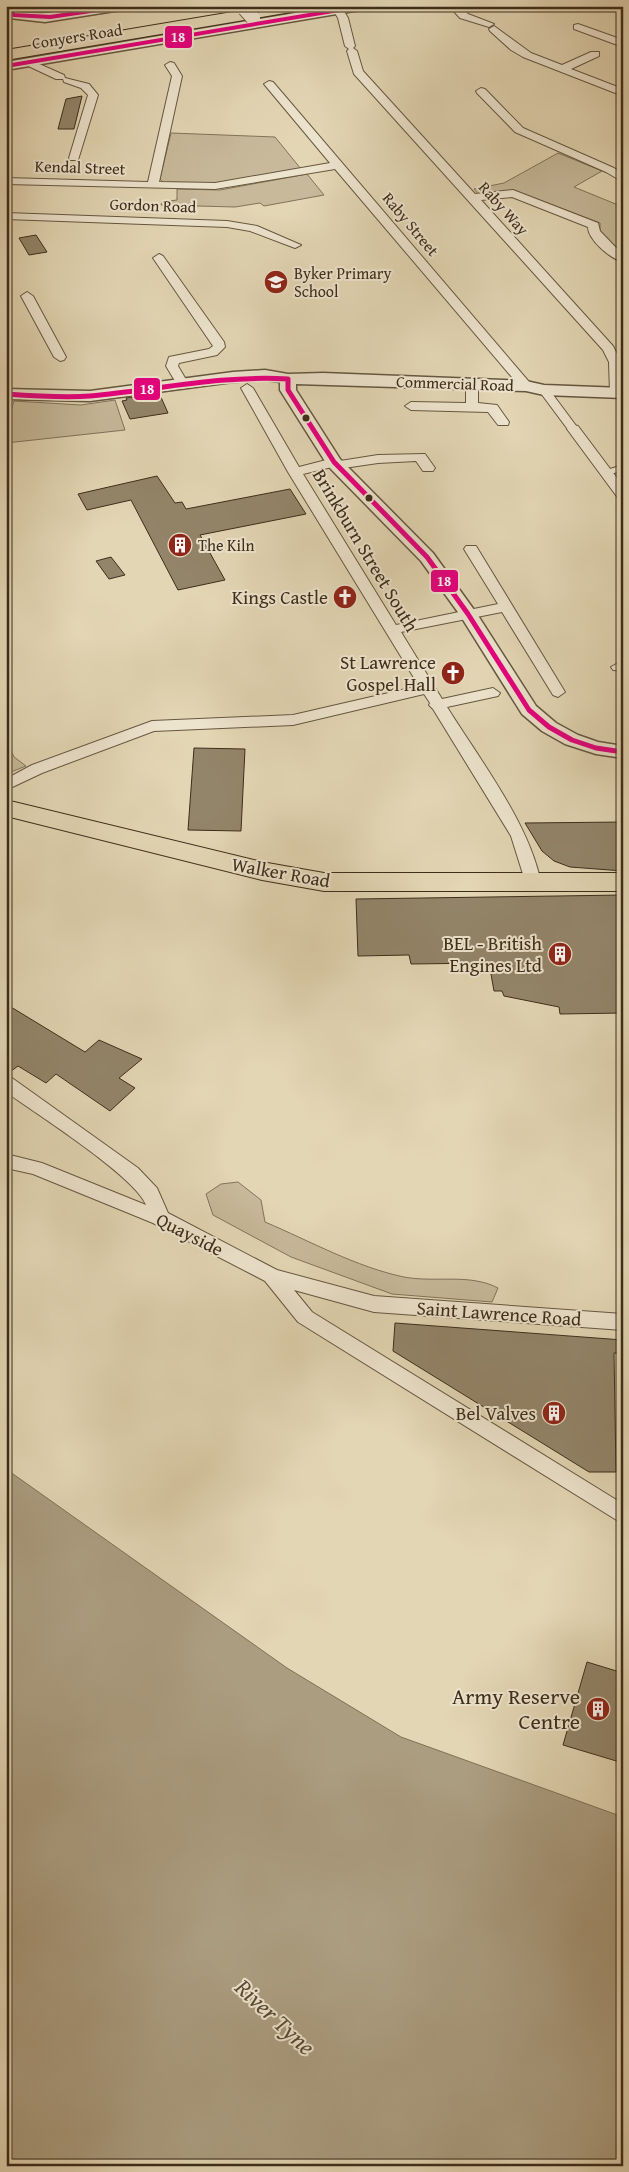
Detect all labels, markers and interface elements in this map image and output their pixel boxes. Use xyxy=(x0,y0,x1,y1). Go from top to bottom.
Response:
street label: Conyers Road xyxy=(30,17,124,55)
line badge: 18 xyxy=(164,25,193,49)
text: 18 xyxy=(171,27,185,47)
street label: Kendal Street xyxy=(34,153,126,181)
street label: Raby Way xyxy=(473,176,535,240)
street label: Raby Street xyxy=(377,187,445,261)
street label: Gordon Road xyxy=(109,191,197,219)
place label: Byker Primary School xyxy=(294,261,391,303)
school or university icon: Byker Primary School xyxy=(263,269,289,295)
street label: Commercial Road xyxy=(396,369,515,397)
line badge: 18 xyxy=(133,377,161,401)
text: 18 xyxy=(140,379,154,399)
unlabelled marker xyxy=(301,413,311,423)
street label: Brinkburn Street South xyxy=(306,463,426,637)
unlabelled marker xyxy=(364,493,374,503)
building icon: The Kiln xyxy=(167,532,193,558)
place label: The Kiln xyxy=(198,533,254,557)
line badge: 18 xyxy=(430,569,459,593)
text: 18 xyxy=(437,571,451,591)
place label: Kings Castle xyxy=(232,583,328,611)
church icon: Kings Castle xyxy=(332,584,358,610)
place label: St Lawrence Gospel Hall xyxy=(340,648,436,698)
church icon: St Lawrence Gospel Hall xyxy=(440,660,466,686)
street label: Walker Road xyxy=(229,850,333,895)
place label: BEL - British Engines Ltd xyxy=(443,929,543,979)
building icon: BEL - British Engines Ltd xyxy=(547,941,573,967)
street label: Quayside xyxy=(151,1205,229,1263)
street label: Saint Lawrence Road xyxy=(416,1293,583,1333)
place label: Bel Valves xyxy=(456,1399,536,1427)
building icon: Bel Valves xyxy=(541,1400,567,1426)
place label: Army Reserve Centre xyxy=(452,1680,580,1737)
building icon: Army Reserve Centre xyxy=(585,1696,611,1722)
water label: River Tyne xyxy=(227,1969,324,2063)

